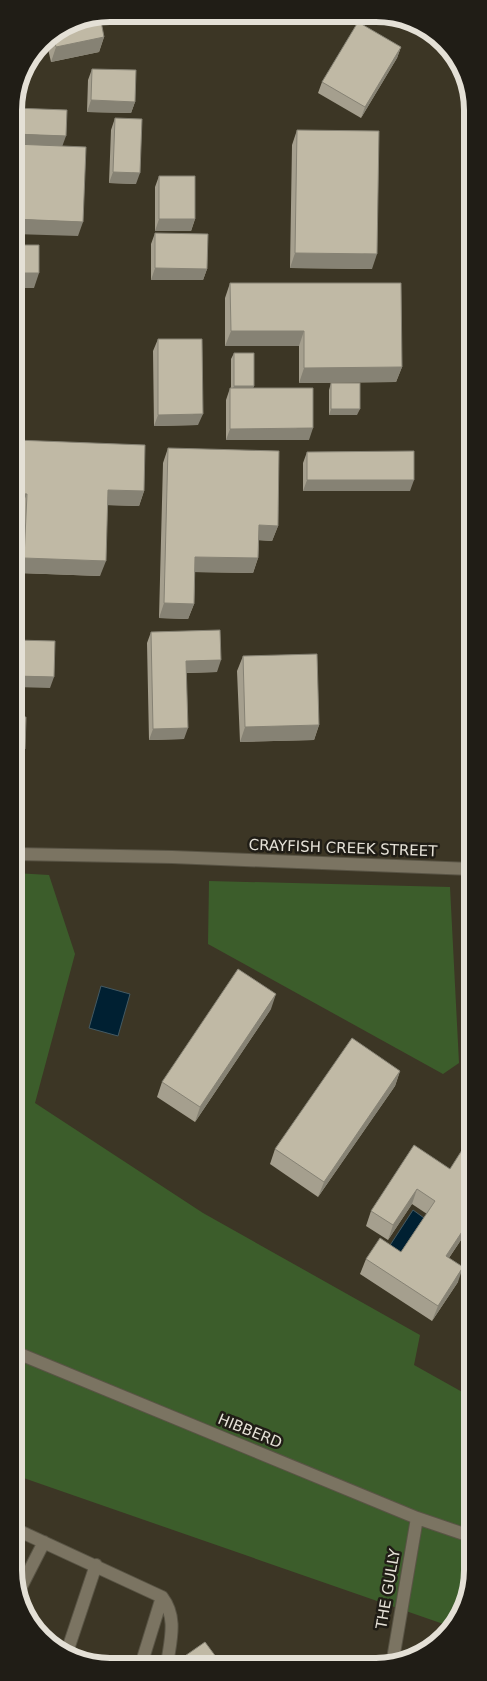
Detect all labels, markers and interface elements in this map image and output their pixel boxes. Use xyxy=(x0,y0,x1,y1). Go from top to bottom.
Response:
street label: CRAYFISH CREEK STREET xyxy=(248,836,439,860)
street label: HIBBERD xyxy=(215,1410,285,1452)
street label: THE GULLY xyxy=(372,1547,404,1632)

